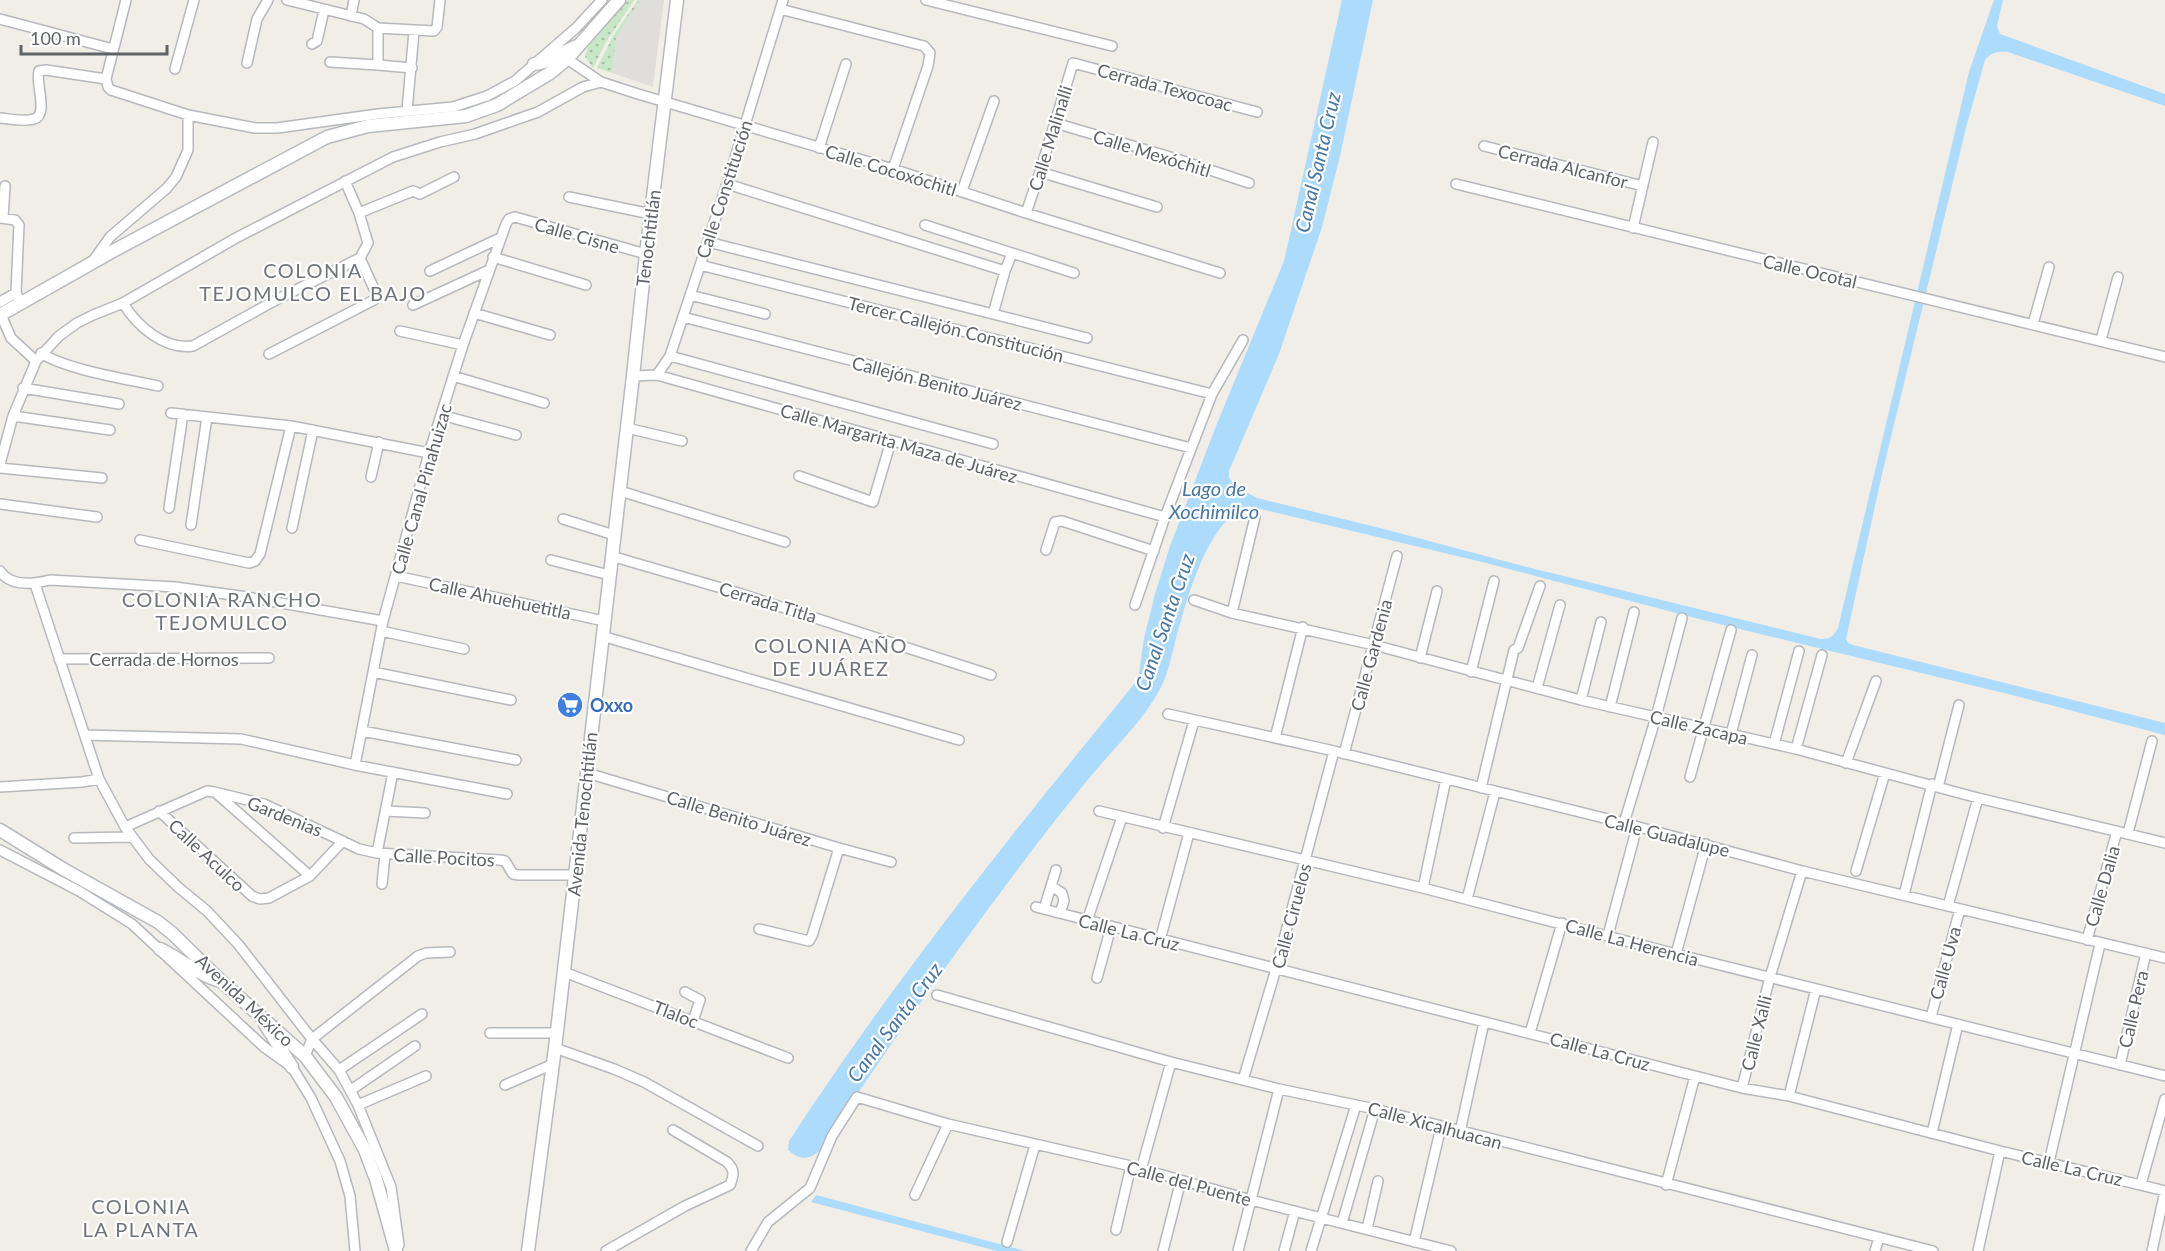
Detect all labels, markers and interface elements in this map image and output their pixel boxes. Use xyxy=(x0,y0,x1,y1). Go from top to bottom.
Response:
scale bar xyxy=(21,18,166,56)
text: 100 m xyxy=(30,27,81,49)
street label: Cerrada Texocoac xyxy=(1095,58,1235,116)
street label: Calle Malinalli xyxy=(1023,83,1077,193)
water label: Canal Santa Cruz xyxy=(1289,89,1345,235)
street label: Calle Constitución xyxy=(691,117,757,261)
street label: Calle Mexóchitl xyxy=(1091,125,1213,181)
street label: Cerrada Alcanfor xyxy=(1496,139,1631,193)
street label: Calle Cocoxóchitl xyxy=(823,140,959,200)
street label: Tenochtitlán xyxy=(631,188,665,288)
street label: Calle Cisne xyxy=(532,212,622,258)
street label: Calle Ocotal xyxy=(1761,249,1859,293)
district label: COLONIA TEJOMULCO EL BAJO xyxy=(199,258,427,305)
street label: Tercer Callejón Constitución xyxy=(846,292,1066,366)
street label: Callejón Benito Juárez xyxy=(850,351,1024,415)
street label: Calle Margarita Maza de Juárez xyxy=(778,399,1020,487)
street label: Calle Canal Pinahuizac xyxy=(386,401,456,577)
water label: Lago de Xochimilco xyxy=(1168,476,1259,523)
water label: Canal Santa Cruz xyxy=(1129,550,1199,694)
street label: Calle Ahuehuetitla xyxy=(427,572,573,624)
street label: Cerrada Titla xyxy=(717,577,819,627)
district label: COLONIA RANCHO TEJOMULCO xyxy=(122,587,322,634)
street label: Calle Gardenia xyxy=(1346,597,1396,713)
district label: COLONIA AÑO DE JUÁREZ xyxy=(754,633,908,680)
street label: Cerrada de Hornos xyxy=(89,648,239,670)
supermarket icon: Oxxo xyxy=(555,690,585,720)
place label: Oxxo xyxy=(590,694,633,716)
street label: Calle Zacapa xyxy=(1648,705,1750,749)
street label: Avenida Tenochtitlán xyxy=(562,731,602,897)
street label: Calle Benito Juárez xyxy=(664,786,814,850)
street label: Gardenias xyxy=(244,791,326,841)
street label: Calle Guadalupe xyxy=(1602,809,1732,861)
street label: Calle Aculco xyxy=(164,814,250,896)
street label: Calle Pocitos xyxy=(393,843,495,871)
street label: Calle Dalia xyxy=(2080,843,2124,929)
street label: Calle Ciruelos xyxy=(1266,861,1316,971)
street label: Calle La Cruz xyxy=(1076,909,1182,955)
street label: Calle La Herencia xyxy=(1563,914,1701,970)
street label: Calle Uva xyxy=(1925,924,1965,1002)
street label: Avenida México xyxy=(192,949,298,1051)
water label: Canal Santa Cruz xyxy=(841,957,947,1087)
street label: Calle Pera xyxy=(2113,968,2153,1050)
street label: Calle Xalli xyxy=(1736,993,1776,1073)
street label: Tlaloc xyxy=(650,995,702,1033)
street label: Calle La Cruz xyxy=(1547,1027,1653,1075)
street label: Calle Xicalhuacan xyxy=(1366,1097,1504,1153)
street label: Calle La Cruz xyxy=(2019,1146,2125,1190)
street label: Calle del Puente xyxy=(1124,1156,1254,1210)
district label: COLONIA LA PLANTA xyxy=(83,1194,199,1241)

